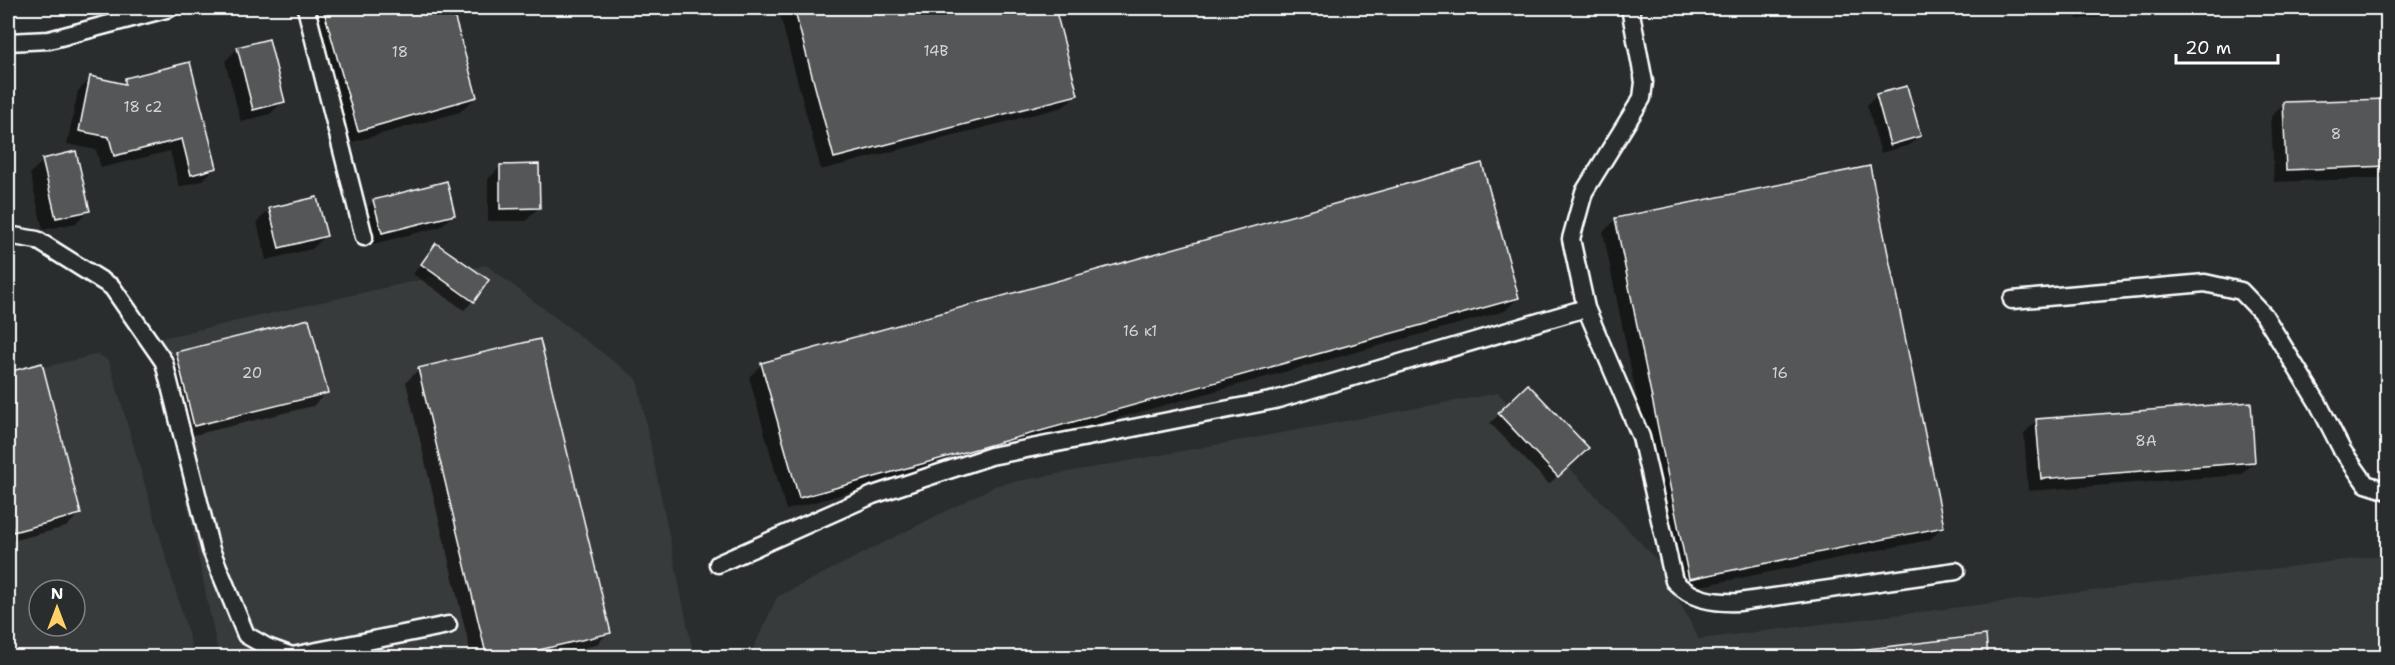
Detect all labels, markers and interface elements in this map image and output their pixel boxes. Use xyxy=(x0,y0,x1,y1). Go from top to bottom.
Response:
scale bar xyxy=(2176,27,2278,65)
text: 20 m xyxy=(2185,36,2231,60)
house number: 14В xyxy=(924,41,949,61)
house number: 18 xyxy=(392,42,408,62)
house number: 18 с2 xyxy=(123,97,163,117)
house number: 8 xyxy=(2331,124,2341,144)
house number: 16 к1 xyxy=(1123,321,1157,341)
house number: 20 xyxy=(242,363,262,383)
house number: 16 xyxy=(1772,363,1788,383)
house number: 8А xyxy=(2135,431,2157,451)
north arrow xyxy=(27,578,87,638)
text: N xyxy=(51,583,63,604)

